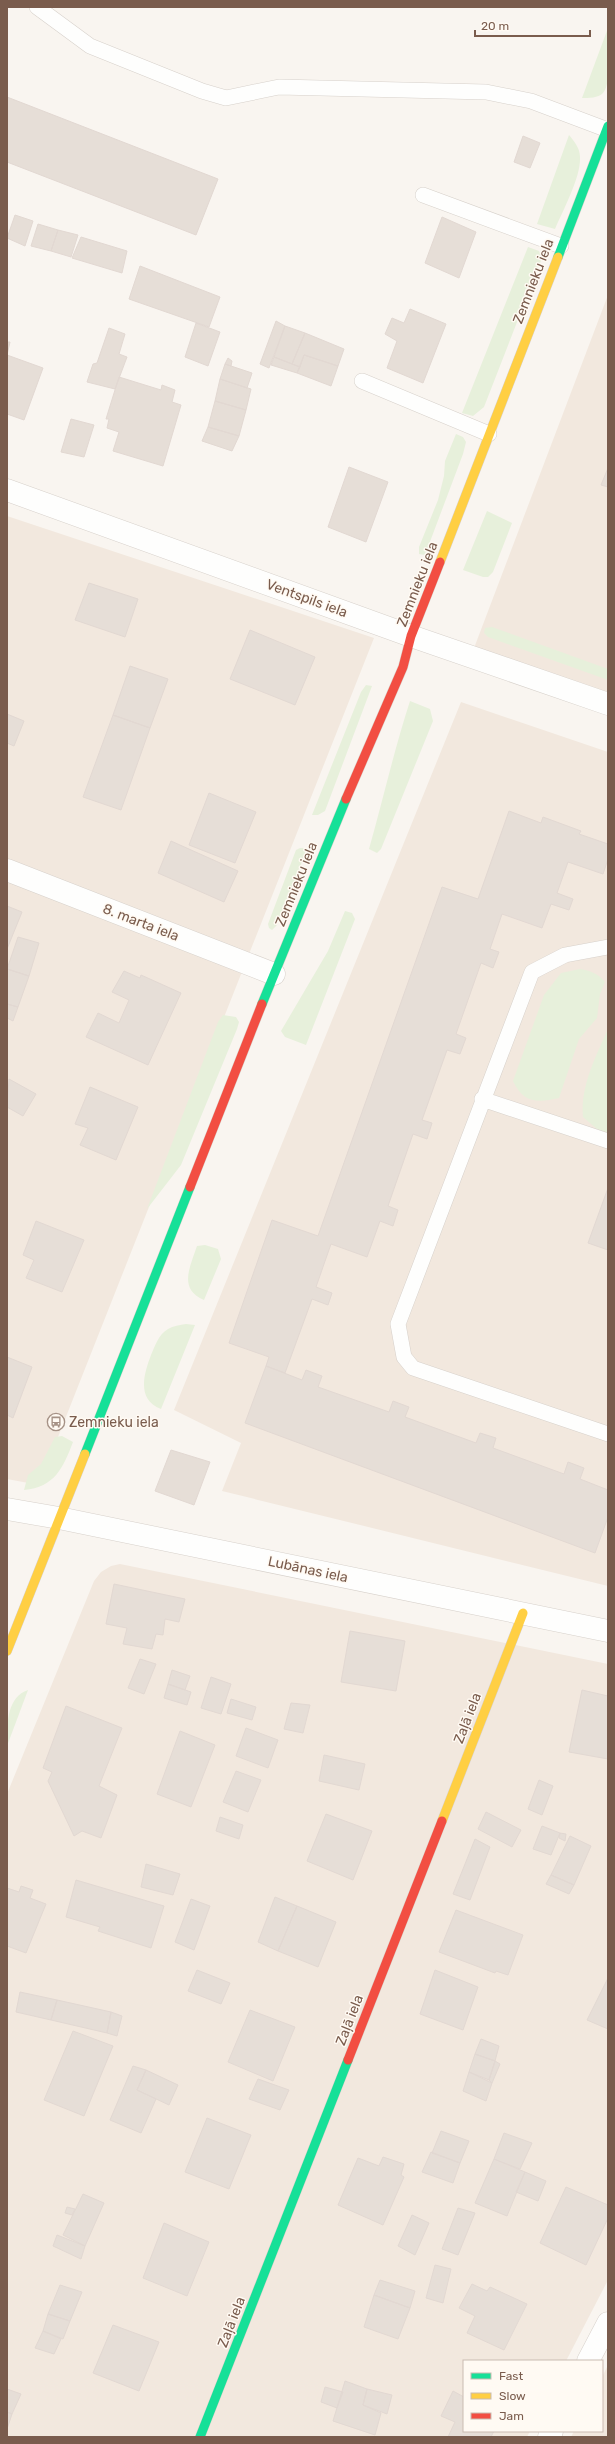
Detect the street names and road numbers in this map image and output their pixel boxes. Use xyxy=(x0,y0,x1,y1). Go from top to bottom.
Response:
street label: Zemnieku iela xyxy=(509,236,557,326)
street label: Zemnieku iela xyxy=(393,539,441,629)
street label: Ventspils iela xyxy=(264,576,350,621)
street label: Zemnieku iela xyxy=(272,839,321,929)
street label: 8. marta iela xyxy=(100,900,181,945)
street label: Lubānas iela xyxy=(266,1553,349,1586)
street label: Zaļā iela xyxy=(450,1690,485,1746)
street label: Zaļā iela xyxy=(332,1992,367,2048)
street label: Zaļā iela xyxy=(214,2294,249,2350)

